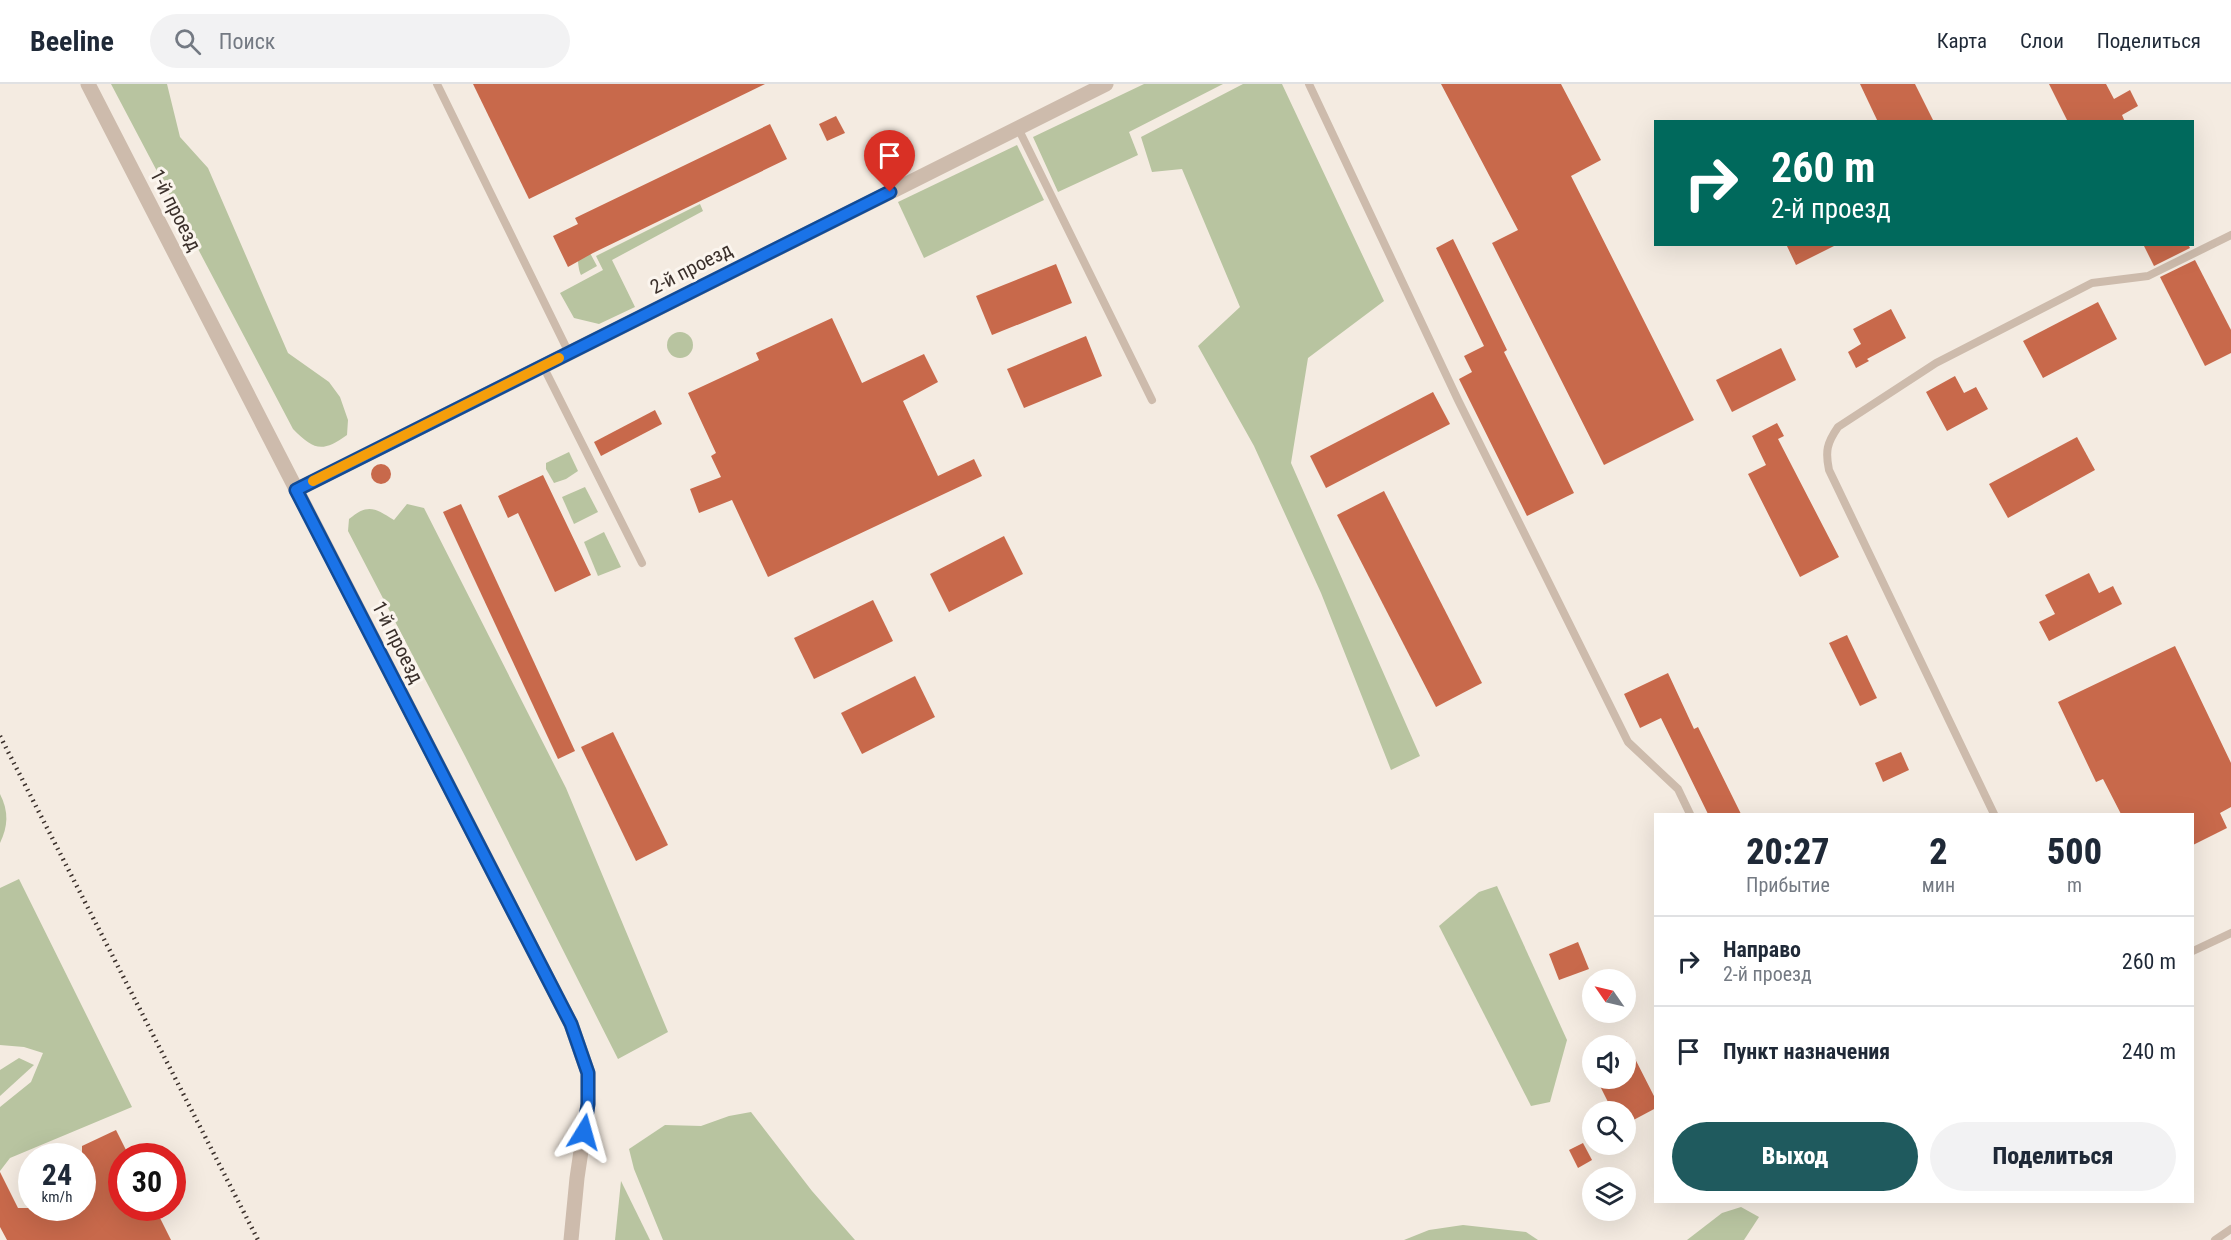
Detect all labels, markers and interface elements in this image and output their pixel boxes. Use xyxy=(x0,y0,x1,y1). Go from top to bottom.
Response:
search box xyxy=(150,14,570,68)
text: Beeline xyxy=(30,25,114,58)
icon: search xyxy=(171,25,204,58)
text: Поиск xyxy=(219,29,275,54)
text: Карта xyxy=(1937,29,1987,53)
text: Слои xyxy=(2020,29,2064,53)
text: Поделиться xyxy=(2097,29,2201,53)
pin xyxy=(864,130,915,192)
icon: arrive xyxy=(873,139,906,172)
text: 260 m xyxy=(1771,143,1876,192)
icon: right xyxy=(1672,144,1750,222)
street label: 1-й проезд xyxy=(145,165,207,255)
text: 2-й проезд xyxy=(1771,193,1891,225)
street label: 2-й проезд xyxy=(646,237,736,299)
street label: 1-й проезд xyxy=(367,597,429,687)
text: 20:27 xyxy=(1746,831,1830,873)
text: 2 xyxy=(1929,831,1948,873)
text: 500 xyxy=(2047,831,2102,873)
text: Прибытие xyxy=(1746,873,1830,897)
text: мин xyxy=(1922,873,1955,897)
text: m xyxy=(2067,873,2082,897)
text: Направо xyxy=(1723,937,1801,962)
icon: right xyxy=(1672,945,1705,978)
text: 260 m xyxy=(2122,949,2176,974)
text: 2-й проезд xyxy=(1723,962,1812,986)
north arrow xyxy=(1582,969,1636,1023)
map controls xyxy=(1582,969,1636,1221)
button: sound xyxy=(1582,1035,1636,1089)
icon: arrive xyxy=(1672,1035,1705,1068)
text: Пункт назначения xyxy=(1723,1039,1890,1064)
text: 240 m xyxy=(2122,1039,2176,1064)
position arrow xyxy=(552,1100,616,1164)
button: search xyxy=(1582,1101,1636,1155)
button: Выход xyxy=(1672,1122,1918,1191)
button: Поделиться xyxy=(1930,1122,2176,1191)
speed limit sign: 30 xyxy=(108,1143,186,1221)
text: 24 xyxy=(42,1157,72,1192)
button: layers xyxy=(1582,1167,1636,1221)
text: km/h xyxy=(42,1188,72,1206)

